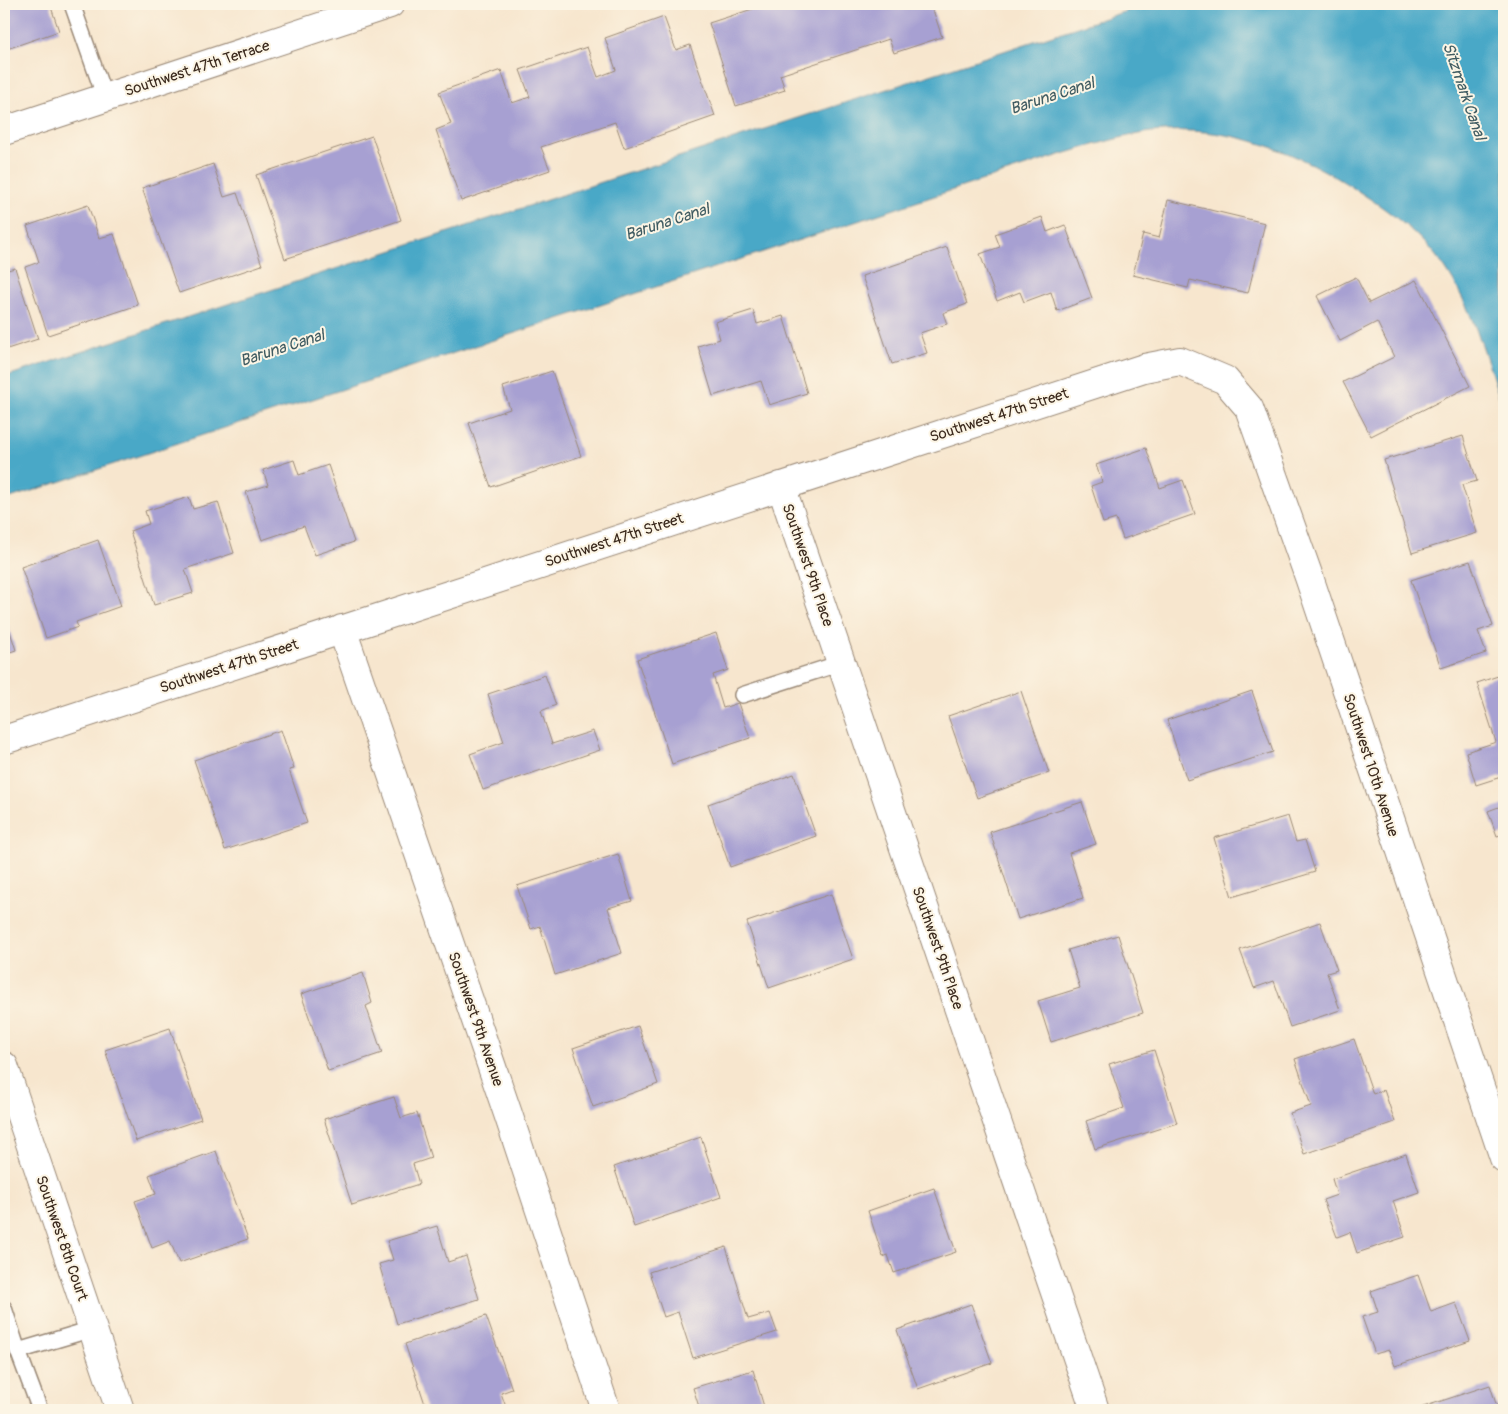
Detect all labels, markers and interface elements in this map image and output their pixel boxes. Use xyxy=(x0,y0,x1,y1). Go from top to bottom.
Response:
street label: Southwest 47th Terrace xyxy=(122,36,273,101)
water label: Sitzmark Canal xyxy=(1438,40,1491,145)
water label: Baruna Canal xyxy=(1008,72,1099,119)
water label: Baruna Canal xyxy=(623,198,714,245)
water label: Baruna Canal xyxy=(238,324,329,371)
street label: Southwest 47th Street xyxy=(927,384,1072,447)
street label: Southwest 9th Place xyxy=(778,501,838,630)
street label: Southwest 47th Street xyxy=(542,509,687,572)
street label: Southwest 47th Street xyxy=(157,635,302,698)
street label: Southwest 10th Avenue xyxy=(1338,691,1403,840)
street label: Southwest 9th Place xyxy=(908,884,968,1013)
street label: Southwest 9th Avenue xyxy=(444,949,508,1090)
street label: Southwest 8th Court xyxy=(31,1173,92,1304)

